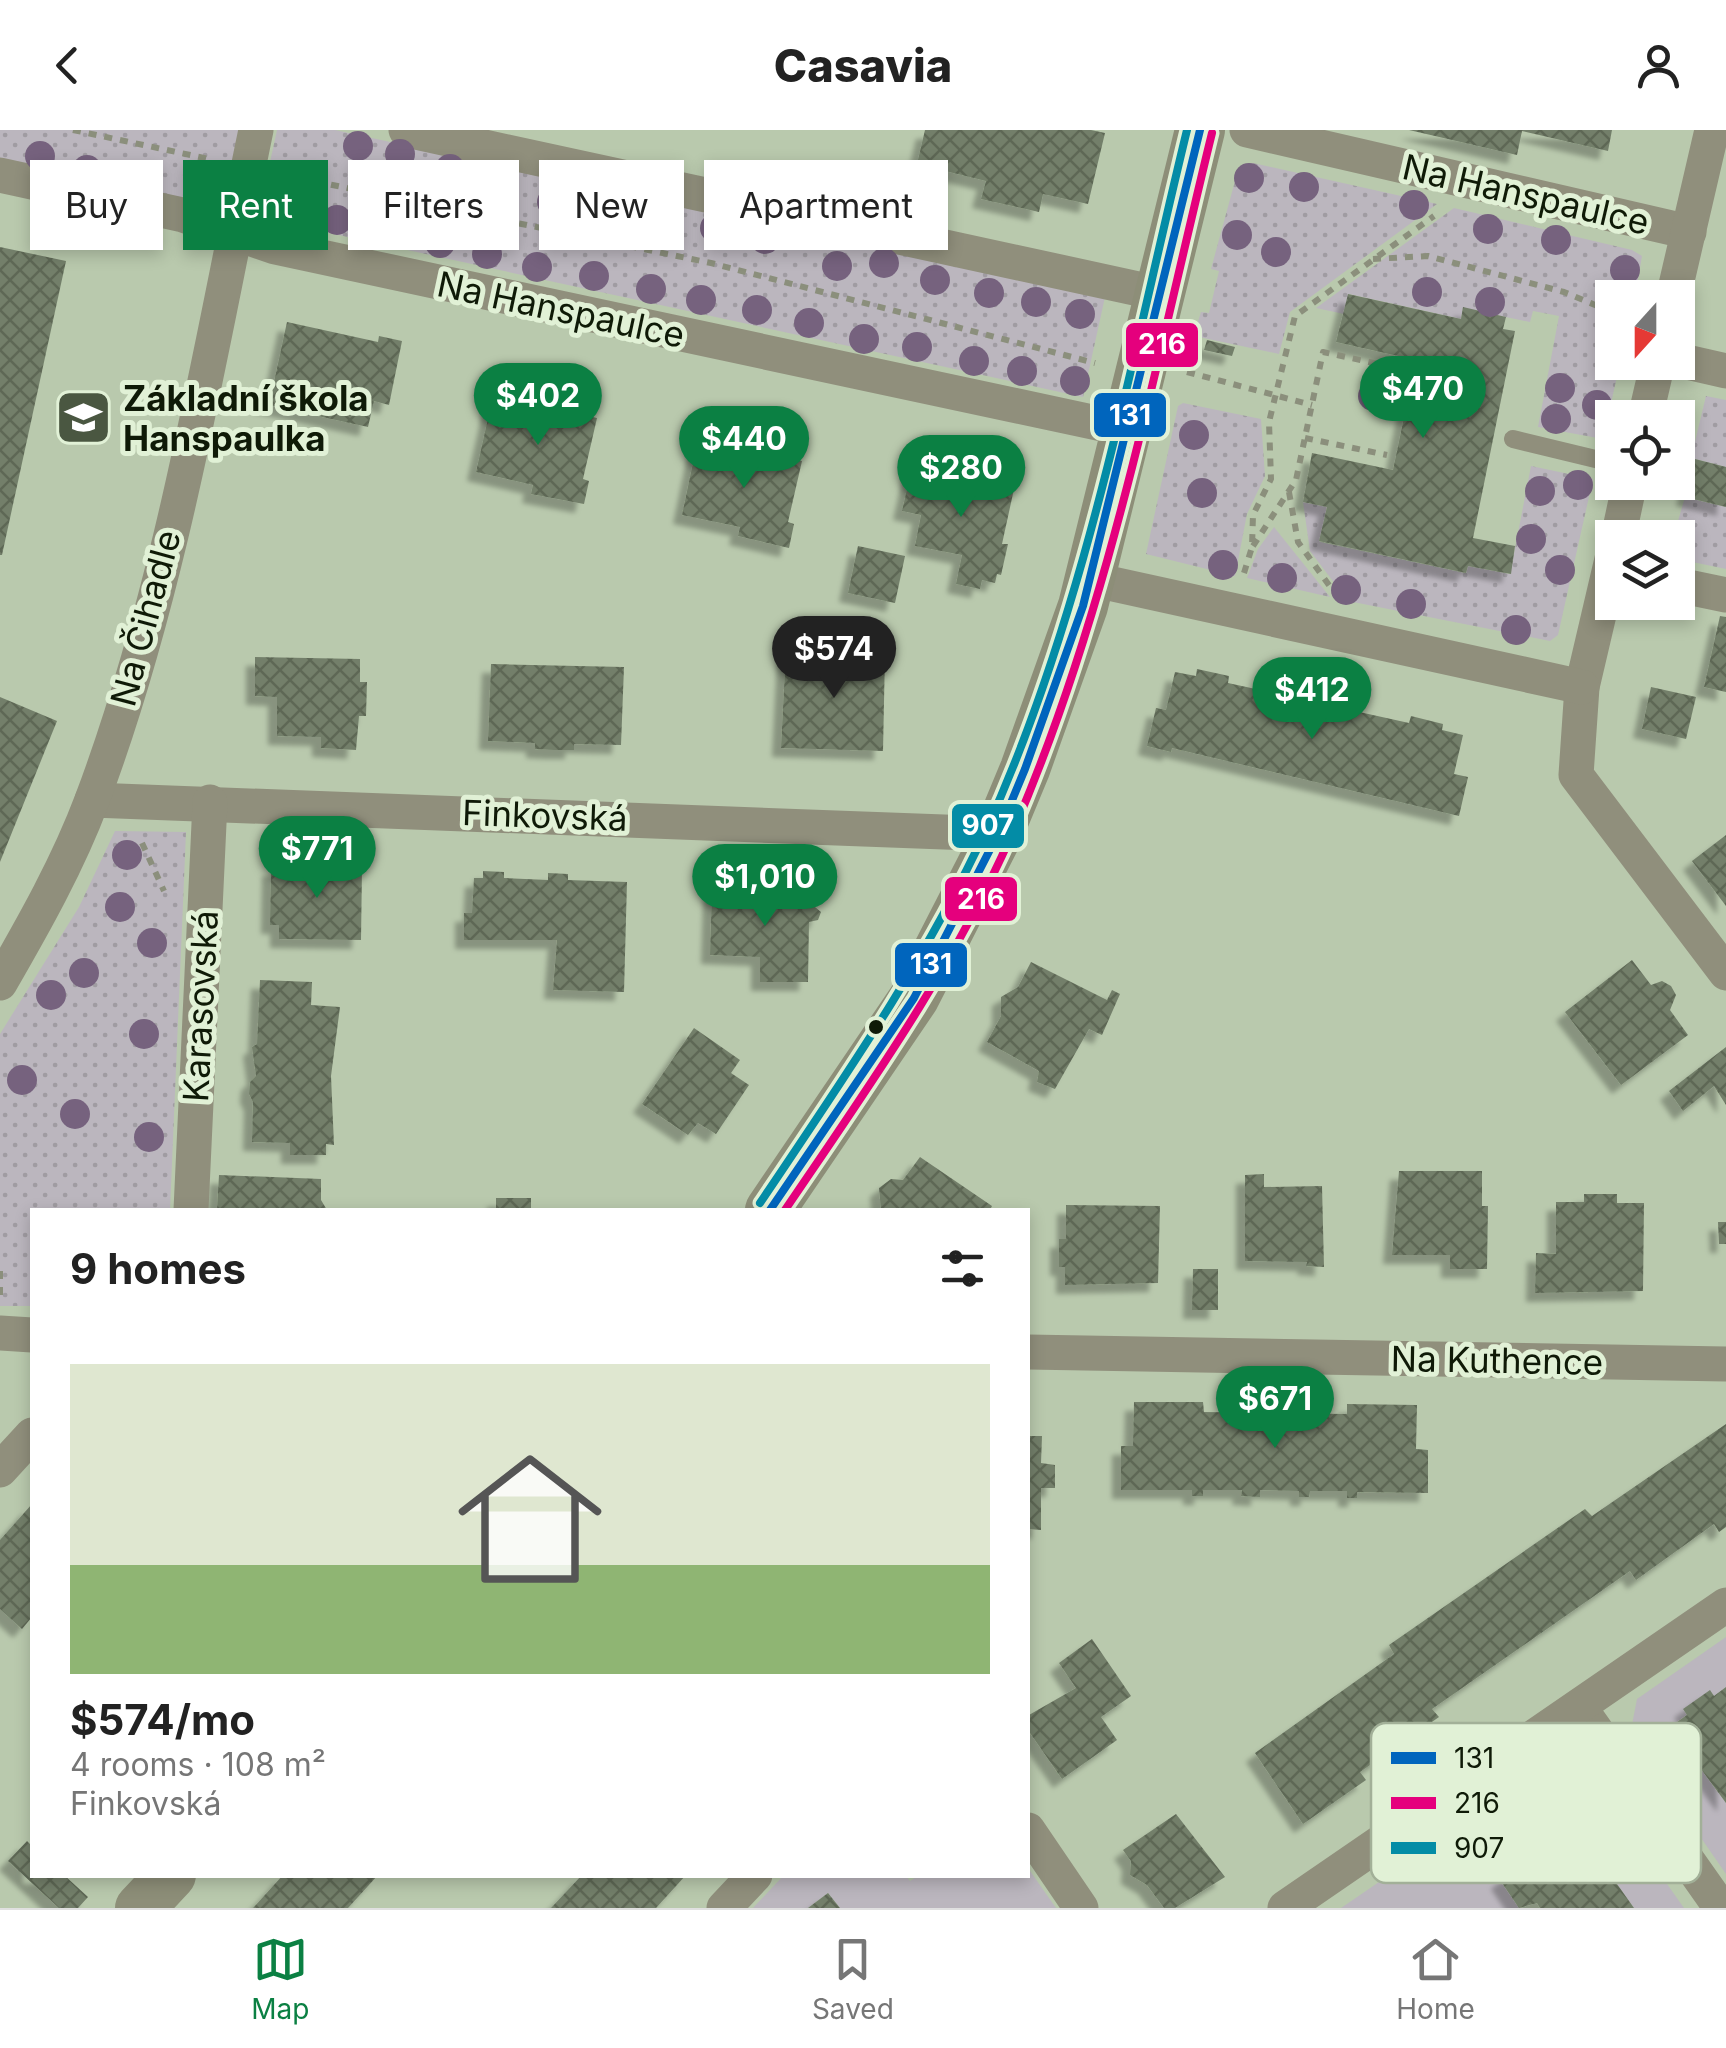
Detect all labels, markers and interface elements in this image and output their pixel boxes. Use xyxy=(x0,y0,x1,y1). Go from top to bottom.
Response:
icon: back xyxy=(40,38,95,93)
text: Casavia xyxy=(774,38,952,93)
icon: person xyxy=(1631,38,1686,93)
street label: Na Hanspaulce xyxy=(1399,145,1653,243)
chip: Buy xyxy=(30,160,163,250)
chip: Rent xyxy=(183,160,328,250)
chip: Filters xyxy=(348,160,519,250)
chip: New xyxy=(539,160,684,250)
chip: Apartment xyxy=(704,160,948,250)
street label: Na Hanspaulce xyxy=(434,262,688,356)
north arrow xyxy=(1595,280,1695,380)
map controls xyxy=(1595,280,1695,620)
line badge: 216 xyxy=(1124,321,1200,369)
text: 216 xyxy=(1138,327,1186,361)
pin: $470 xyxy=(1364,356,1482,441)
pin: $402 xyxy=(479,363,597,448)
text: $470 xyxy=(1382,369,1464,408)
text: $402 xyxy=(496,376,580,415)
place label: Základní škola Hanspaulka xyxy=(123,377,369,459)
school or university icon: Základní škola Hanspaulka xyxy=(54,388,114,448)
line badge: 131 xyxy=(1092,391,1168,439)
text: 131 xyxy=(1109,398,1151,432)
button: locate xyxy=(1595,400,1695,500)
pin: $440 xyxy=(685,406,803,491)
text: $440 xyxy=(701,419,787,458)
pin: $280 xyxy=(902,435,1020,520)
text: $280 xyxy=(919,448,1003,487)
button: layers xyxy=(1595,520,1695,620)
street label: Na Čihadle xyxy=(101,525,189,711)
pin: $574 xyxy=(775,616,893,701)
text: $574 xyxy=(794,629,874,668)
pin: $412 xyxy=(1253,657,1371,742)
text: $412 xyxy=(1274,670,1350,709)
street label: Finkovská xyxy=(462,791,628,839)
line badge: 907 xyxy=(950,802,1026,850)
text: 907 xyxy=(962,808,1014,842)
pin: $771 xyxy=(258,816,376,901)
text: $771 xyxy=(281,829,353,868)
pin: $1,010 xyxy=(684,844,846,929)
text: $1,010 xyxy=(714,857,816,896)
line badge: 216 xyxy=(943,875,1019,923)
text: 216 xyxy=(957,882,1005,916)
street label: Karasovská xyxy=(174,909,226,1103)
line badge: 131 xyxy=(893,941,969,989)
text: 131 xyxy=(910,947,952,981)
unlabelled marker xyxy=(866,1017,886,1037)
icon: filters xyxy=(935,1241,990,1296)
text: 9 homes xyxy=(70,1243,246,1294)
street label: Na Kuthence xyxy=(1390,1337,1604,1383)
pin: $671 xyxy=(1216,1366,1334,1451)
text: $671 xyxy=(1238,1379,1312,1418)
icon: home xyxy=(440,1429,620,1609)
text: $574/mo xyxy=(70,1694,255,1745)
legend xyxy=(1371,1723,1701,1883)
text: 131 xyxy=(1454,1741,1494,1775)
text: 4 rooms · 108 m² xyxy=(70,1745,326,1784)
text: Finkovská xyxy=(70,1784,221,1823)
text: 216 xyxy=(1454,1786,1500,1820)
text: 907 xyxy=(1454,1831,1504,1865)
tab: Map xyxy=(251,1932,309,2026)
tab: Saved xyxy=(812,1932,894,2026)
tab: Home xyxy=(1396,1932,1475,2026)

